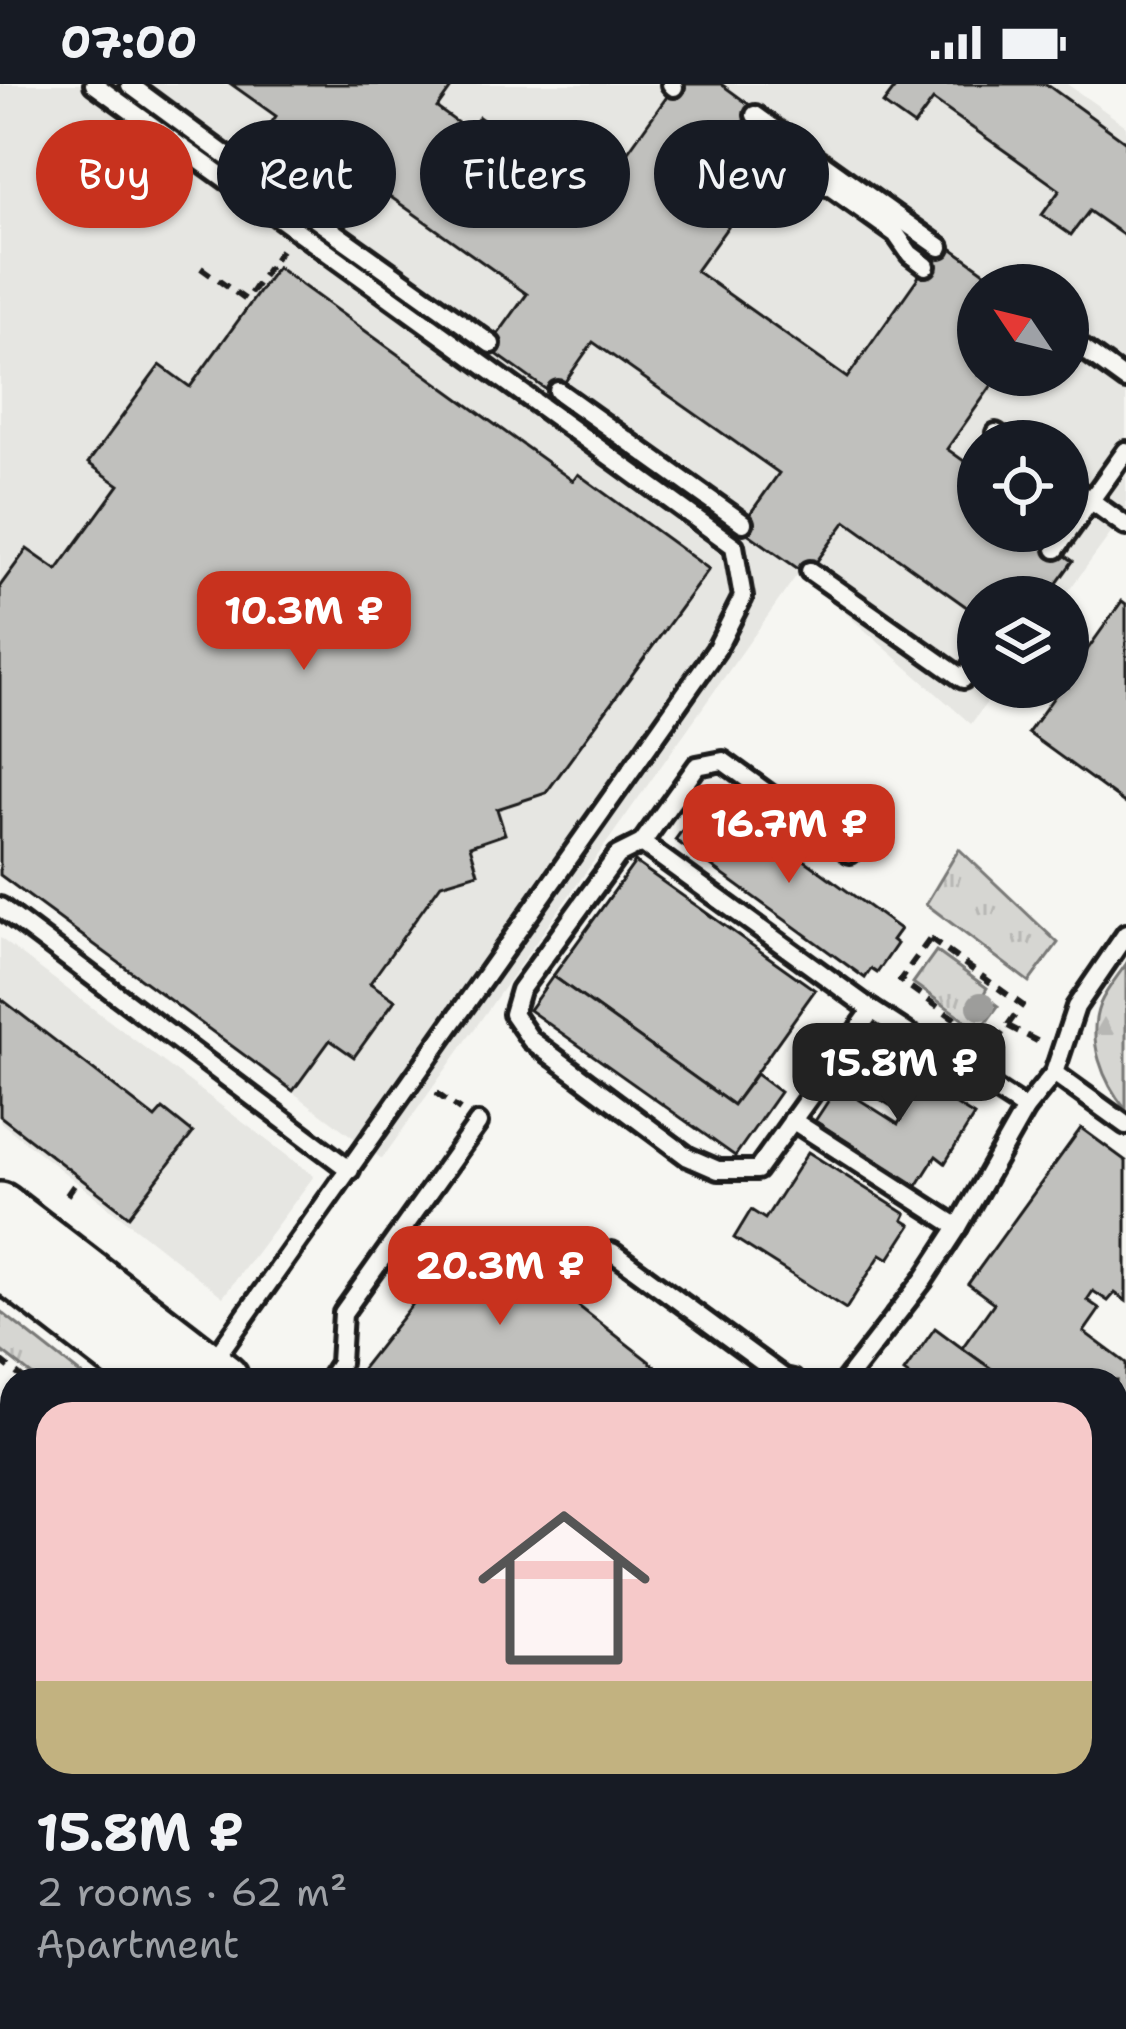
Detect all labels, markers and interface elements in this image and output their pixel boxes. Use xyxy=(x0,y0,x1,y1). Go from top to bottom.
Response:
text: 07:00 xyxy=(60,12,197,72)
chip: Buy xyxy=(36,120,193,228)
chip: Rent xyxy=(217,120,396,228)
chip: Filters xyxy=(420,120,630,228)
chip: New xyxy=(654,120,829,228)
north arrow xyxy=(957,264,1089,396)
map controls xyxy=(957,264,1089,708)
button: locate xyxy=(957,420,1089,552)
pin: 10.3M ₽ xyxy=(193,571,415,673)
button: layers xyxy=(957,576,1089,708)
text: 10.3M ₽ xyxy=(224,584,384,636)
pin: 16.7M ₽ xyxy=(678,784,900,886)
text: 16.7M ₽ xyxy=(710,797,868,849)
pin: 15.8M ₽ xyxy=(788,1023,1010,1125)
text: 15.8M ₽ xyxy=(819,1036,979,1088)
pin: 20.3M ₽ xyxy=(389,1226,611,1328)
text: 20.3M ₽ xyxy=(415,1239,585,1291)
icon: home xyxy=(456,1480,672,1696)
text: 15.8M ₽ xyxy=(36,1798,244,1866)
text: 2 rooms · 62 m² xyxy=(36,1866,348,1918)
text: Apartment xyxy=(36,1918,239,1970)

